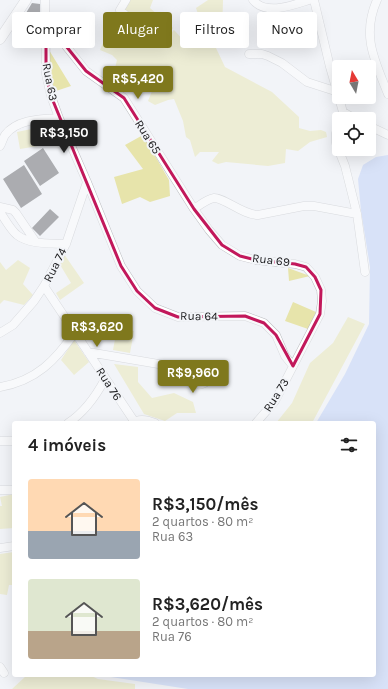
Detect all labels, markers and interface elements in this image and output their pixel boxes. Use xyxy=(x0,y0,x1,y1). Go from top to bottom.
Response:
chip: Comprar xyxy=(12,12,95,48)
chip: Alugar xyxy=(103,12,172,48)
chip: Filtros xyxy=(180,12,249,48)
chip: Novo xyxy=(257,12,317,48)
north arrow xyxy=(332,60,376,104)
map controls xyxy=(332,60,376,156)
street label: Rua 63 xyxy=(40,62,60,102)
pin: R$5,420 xyxy=(101,66,175,100)
text: R$5,420 xyxy=(112,71,164,86)
button: locate xyxy=(332,112,376,156)
street label: Rua 65 xyxy=(132,117,164,157)
pin: R$3,150 xyxy=(27,120,101,154)
text: R$3,150 xyxy=(39,125,89,140)
street label: Rua 74 xyxy=(40,245,70,284)
street label: Rua 69 xyxy=(251,251,291,269)
street label: Rua 64 xyxy=(180,309,218,323)
pin: R$3,620 xyxy=(60,314,134,348)
text: R$3,620 xyxy=(71,319,123,334)
pin: R$9,960 xyxy=(156,360,230,394)
street label: Rua 76 xyxy=(93,365,125,403)
text: R$9,960 xyxy=(167,365,219,380)
street label: Rua 73 xyxy=(260,376,292,414)
icon: filters xyxy=(338,434,360,456)
text: 4 imóveis xyxy=(28,435,106,455)
text: R$3,150/mês xyxy=(152,494,258,514)
icon: home xyxy=(60,495,108,543)
text: 2 quartos · 80 m² xyxy=(152,514,253,529)
text: Rua 63 xyxy=(152,529,193,544)
text: R$3,620/mês xyxy=(152,594,263,614)
icon: home xyxy=(60,595,108,643)
text: 2 quartos · 80 m² xyxy=(152,614,253,629)
text: Rua 76 xyxy=(152,629,192,644)

